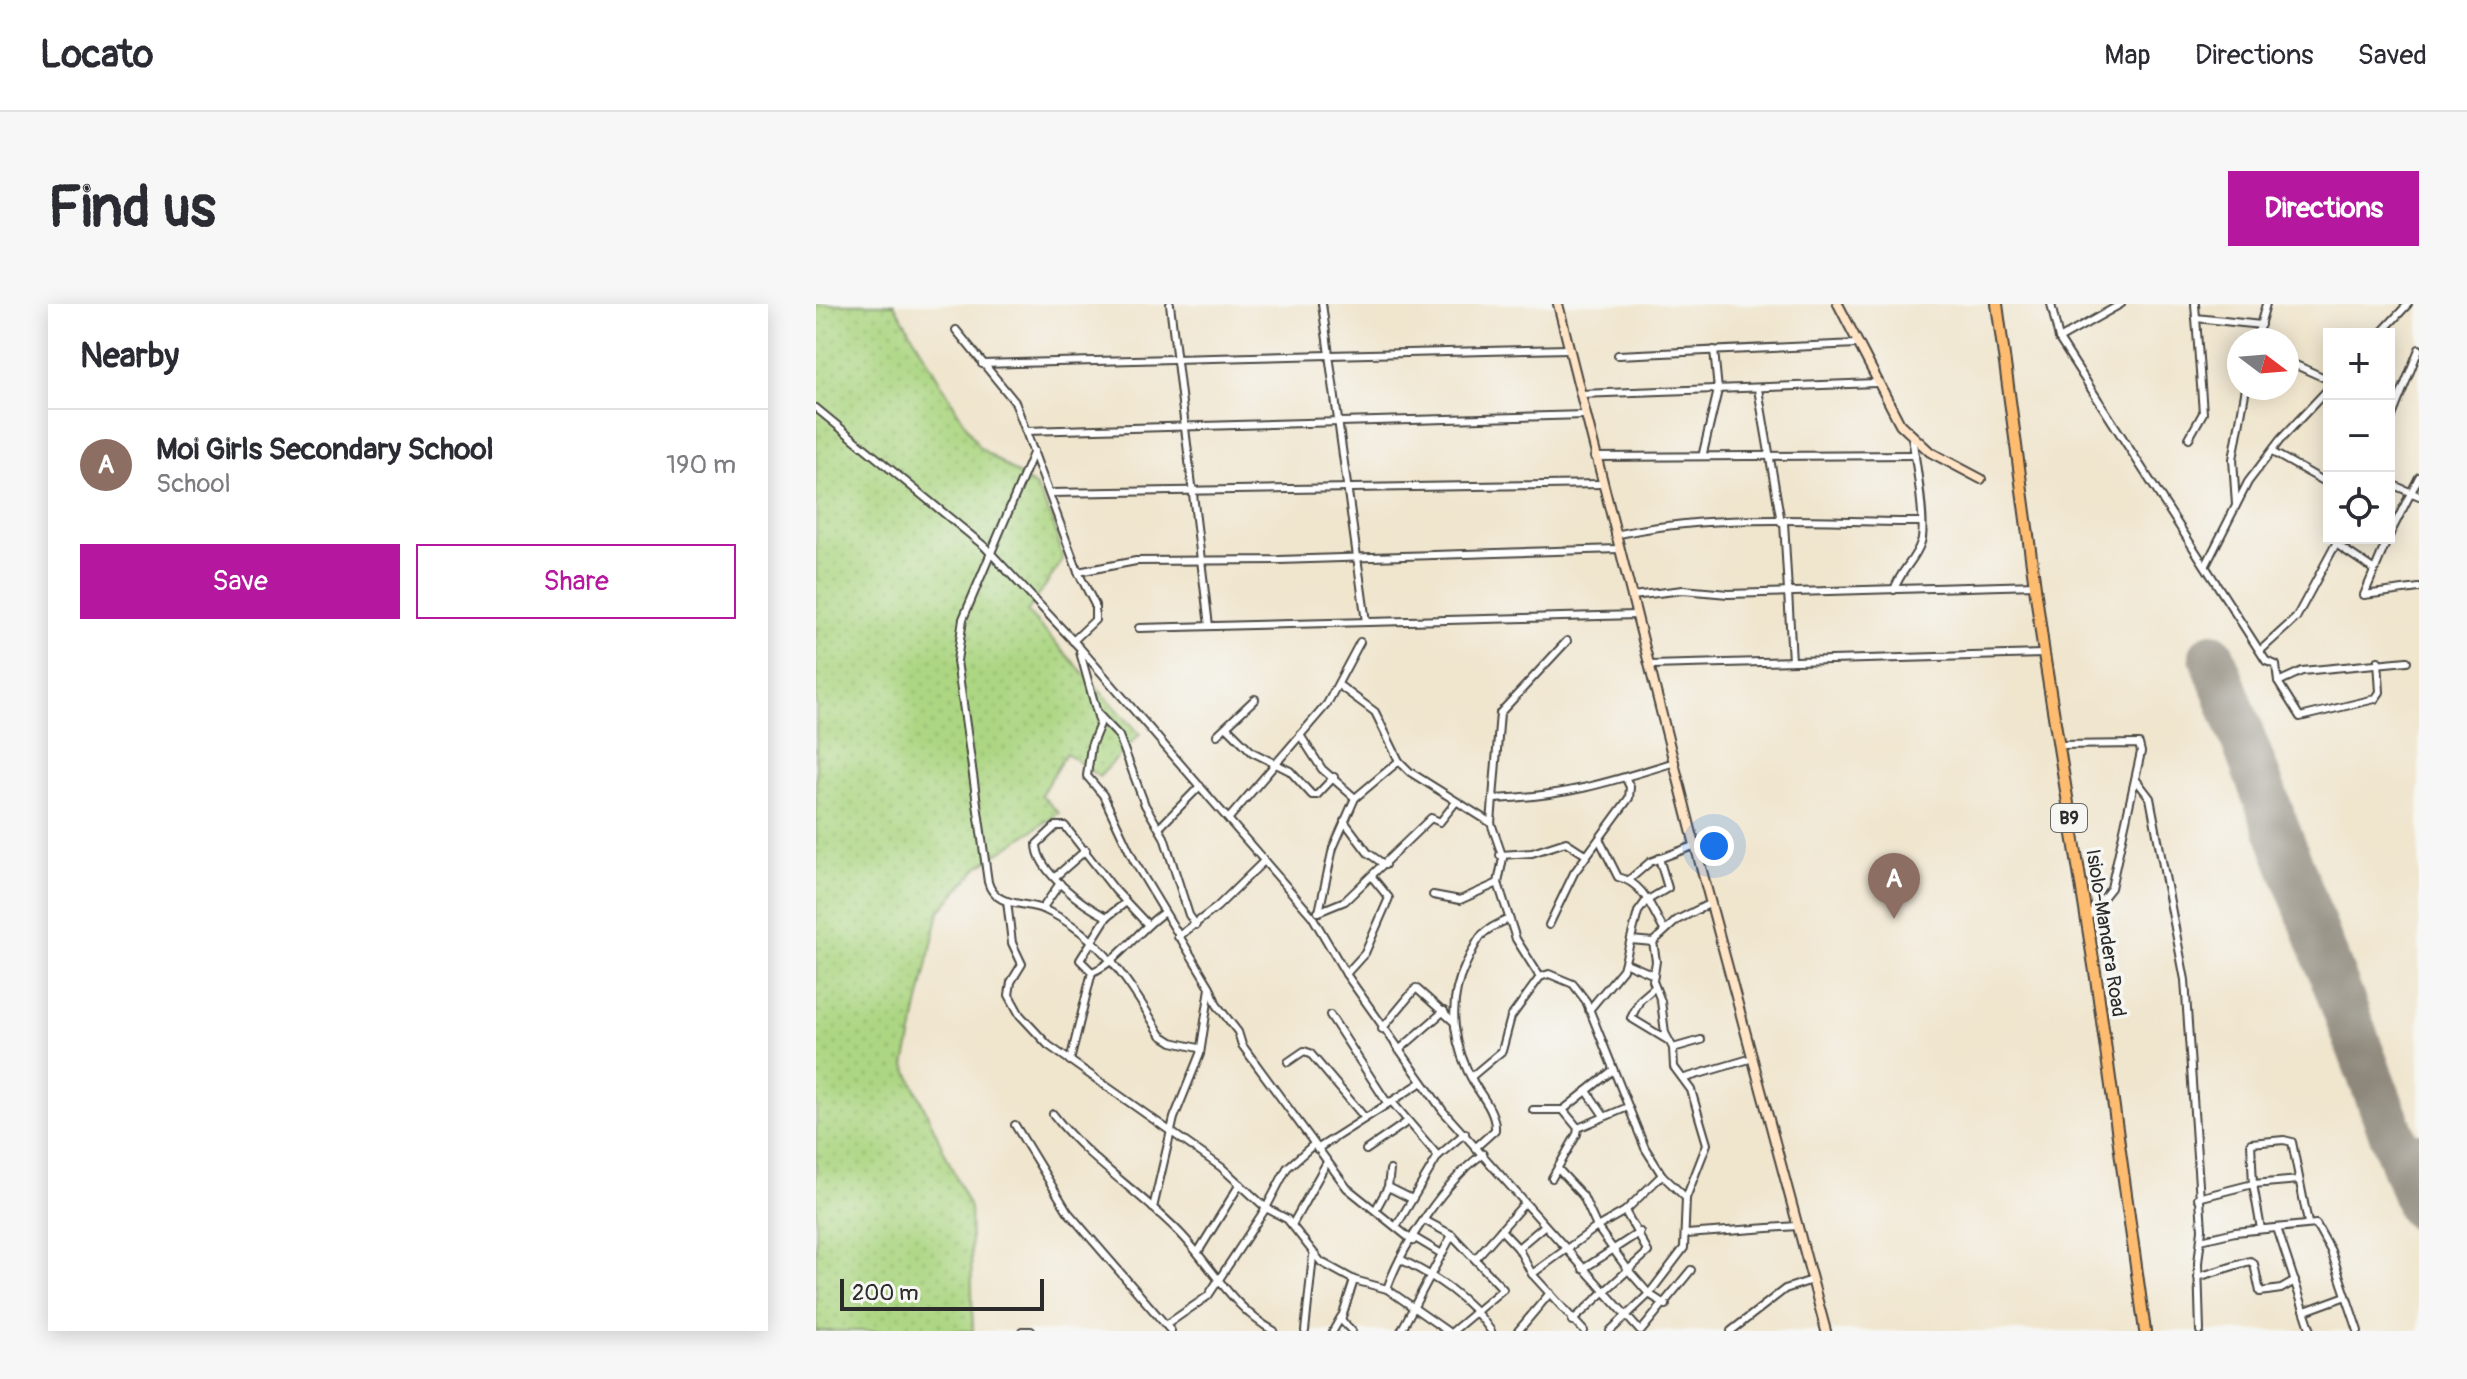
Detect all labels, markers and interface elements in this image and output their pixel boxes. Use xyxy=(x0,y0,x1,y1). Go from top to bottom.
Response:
text: Locato xyxy=(40,31,153,79)
text: Map xyxy=(2104,38,2151,73)
text: Directions xyxy=(2195,38,2314,73)
text: Saved xyxy=(2358,38,2427,73)
button: Directions xyxy=(2228,171,2419,246)
text: Find us xyxy=(48,174,216,243)
north arrow xyxy=(2227,328,2299,400)
map controls xyxy=(2323,328,2395,544)
button: + xyxy=(2323,328,2395,400)
text: Nearby xyxy=(80,335,179,378)
button: − xyxy=(2323,400,2395,472)
text: Moi Girls Secondary School xyxy=(156,431,494,468)
text: A xyxy=(98,449,114,481)
text: 190 m xyxy=(666,449,736,481)
text: School xyxy=(156,468,231,500)
button: locate xyxy=(2323,472,2395,544)
button: Save xyxy=(80,544,400,619)
button: Share xyxy=(416,544,736,619)
road number: B9 xyxy=(2051,804,2087,832)
your location xyxy=(1694,826,1734,866)
street label: Isiolo-Mandera Road xyxy=(2080,847,2132,1019)
pin: A xyxy=(1868,853,1920,919)
scale bar xyxy=(840,1275,1044,1311)
text: 200 m xyxy=(852,1279,919,1307)

